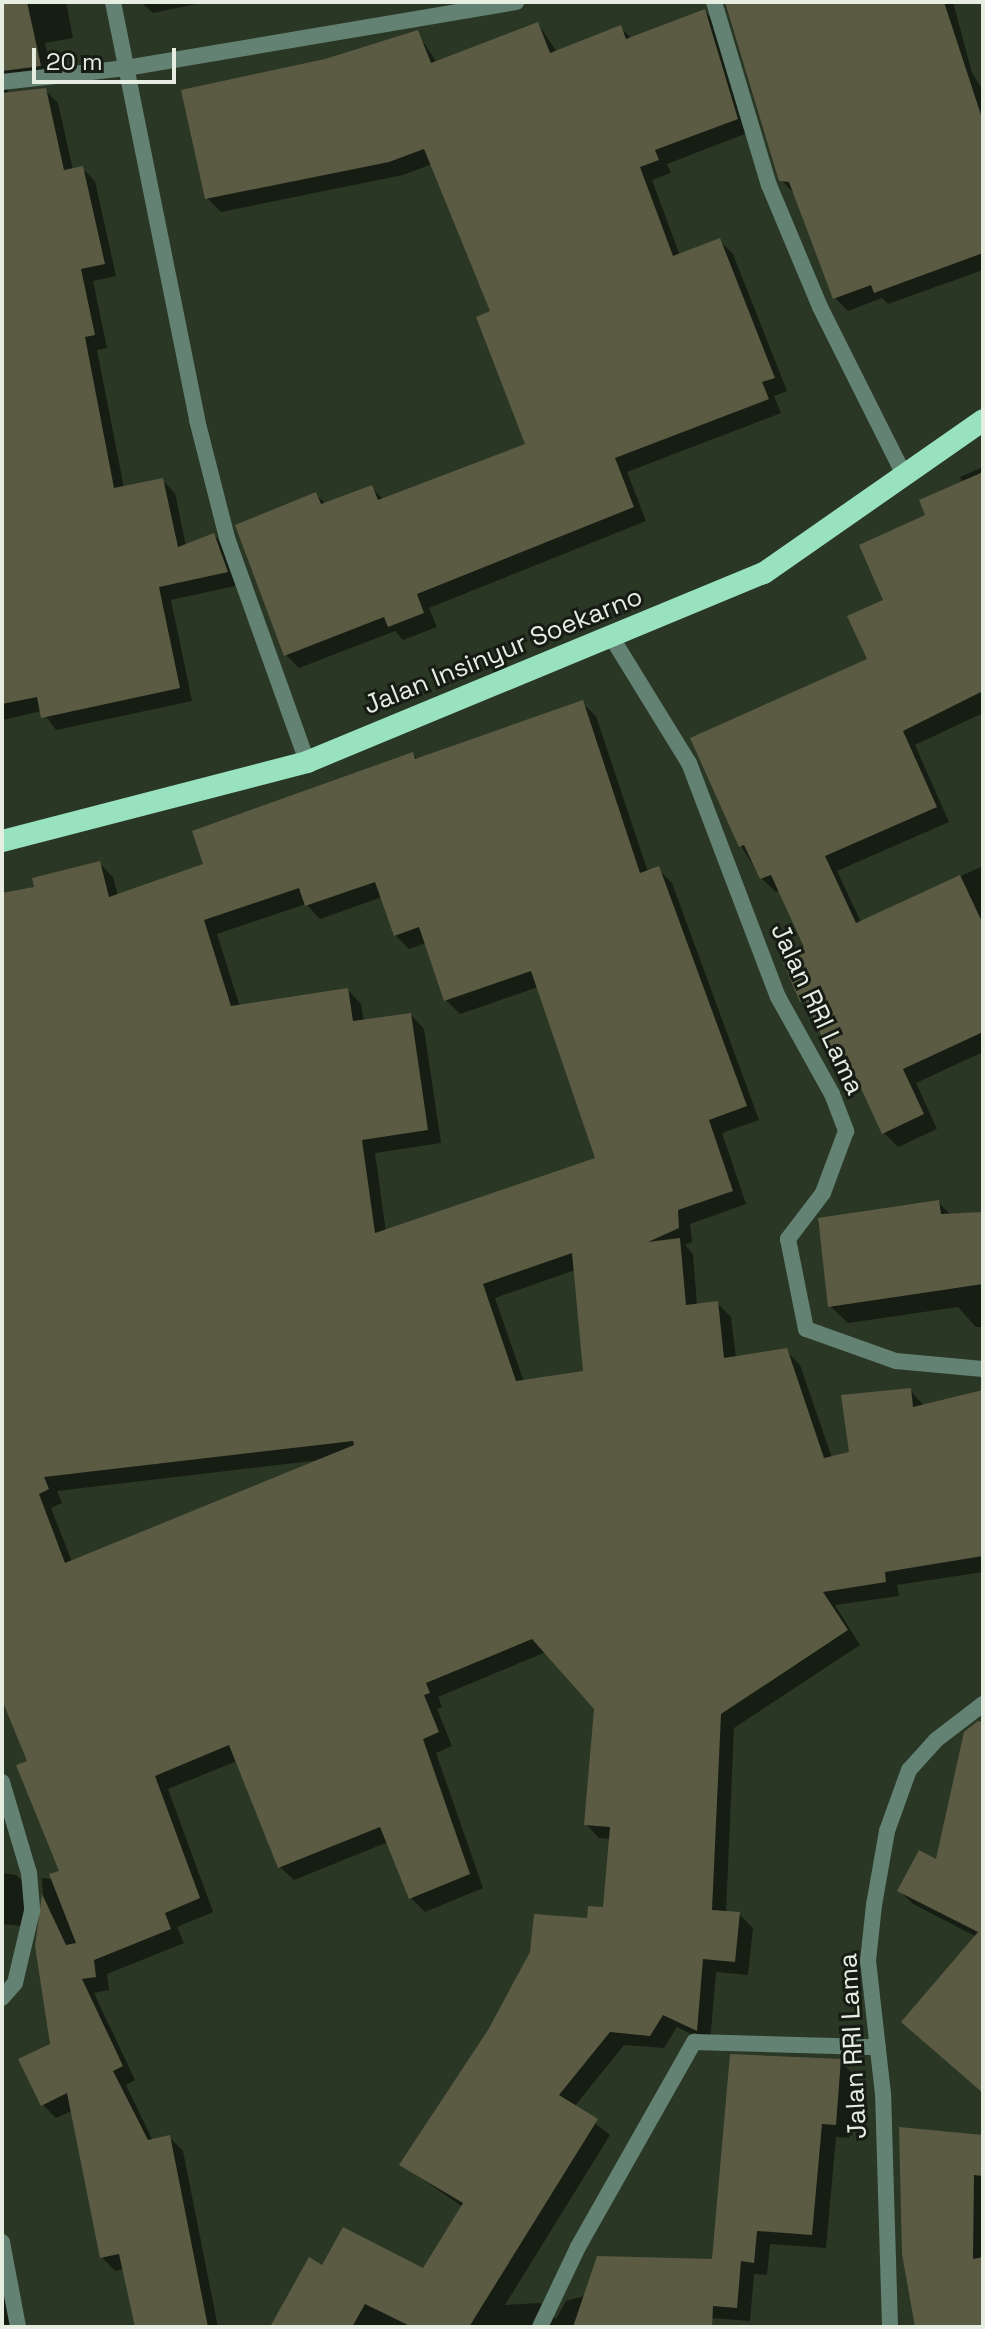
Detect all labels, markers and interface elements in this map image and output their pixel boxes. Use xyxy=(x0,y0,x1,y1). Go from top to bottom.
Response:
scale bar xyxy=(36,32,180,82)
text: 20 m xyxy=(46,46,103,77)
street label: Jalan Insinyur Soekarno xyxy=(359,581,647,721)
street label: Jalan RRI Lama xyxy=(764,918,870,1100)
street label: Jalan RRI Lama xyxy=(833,1952,873,2140)

